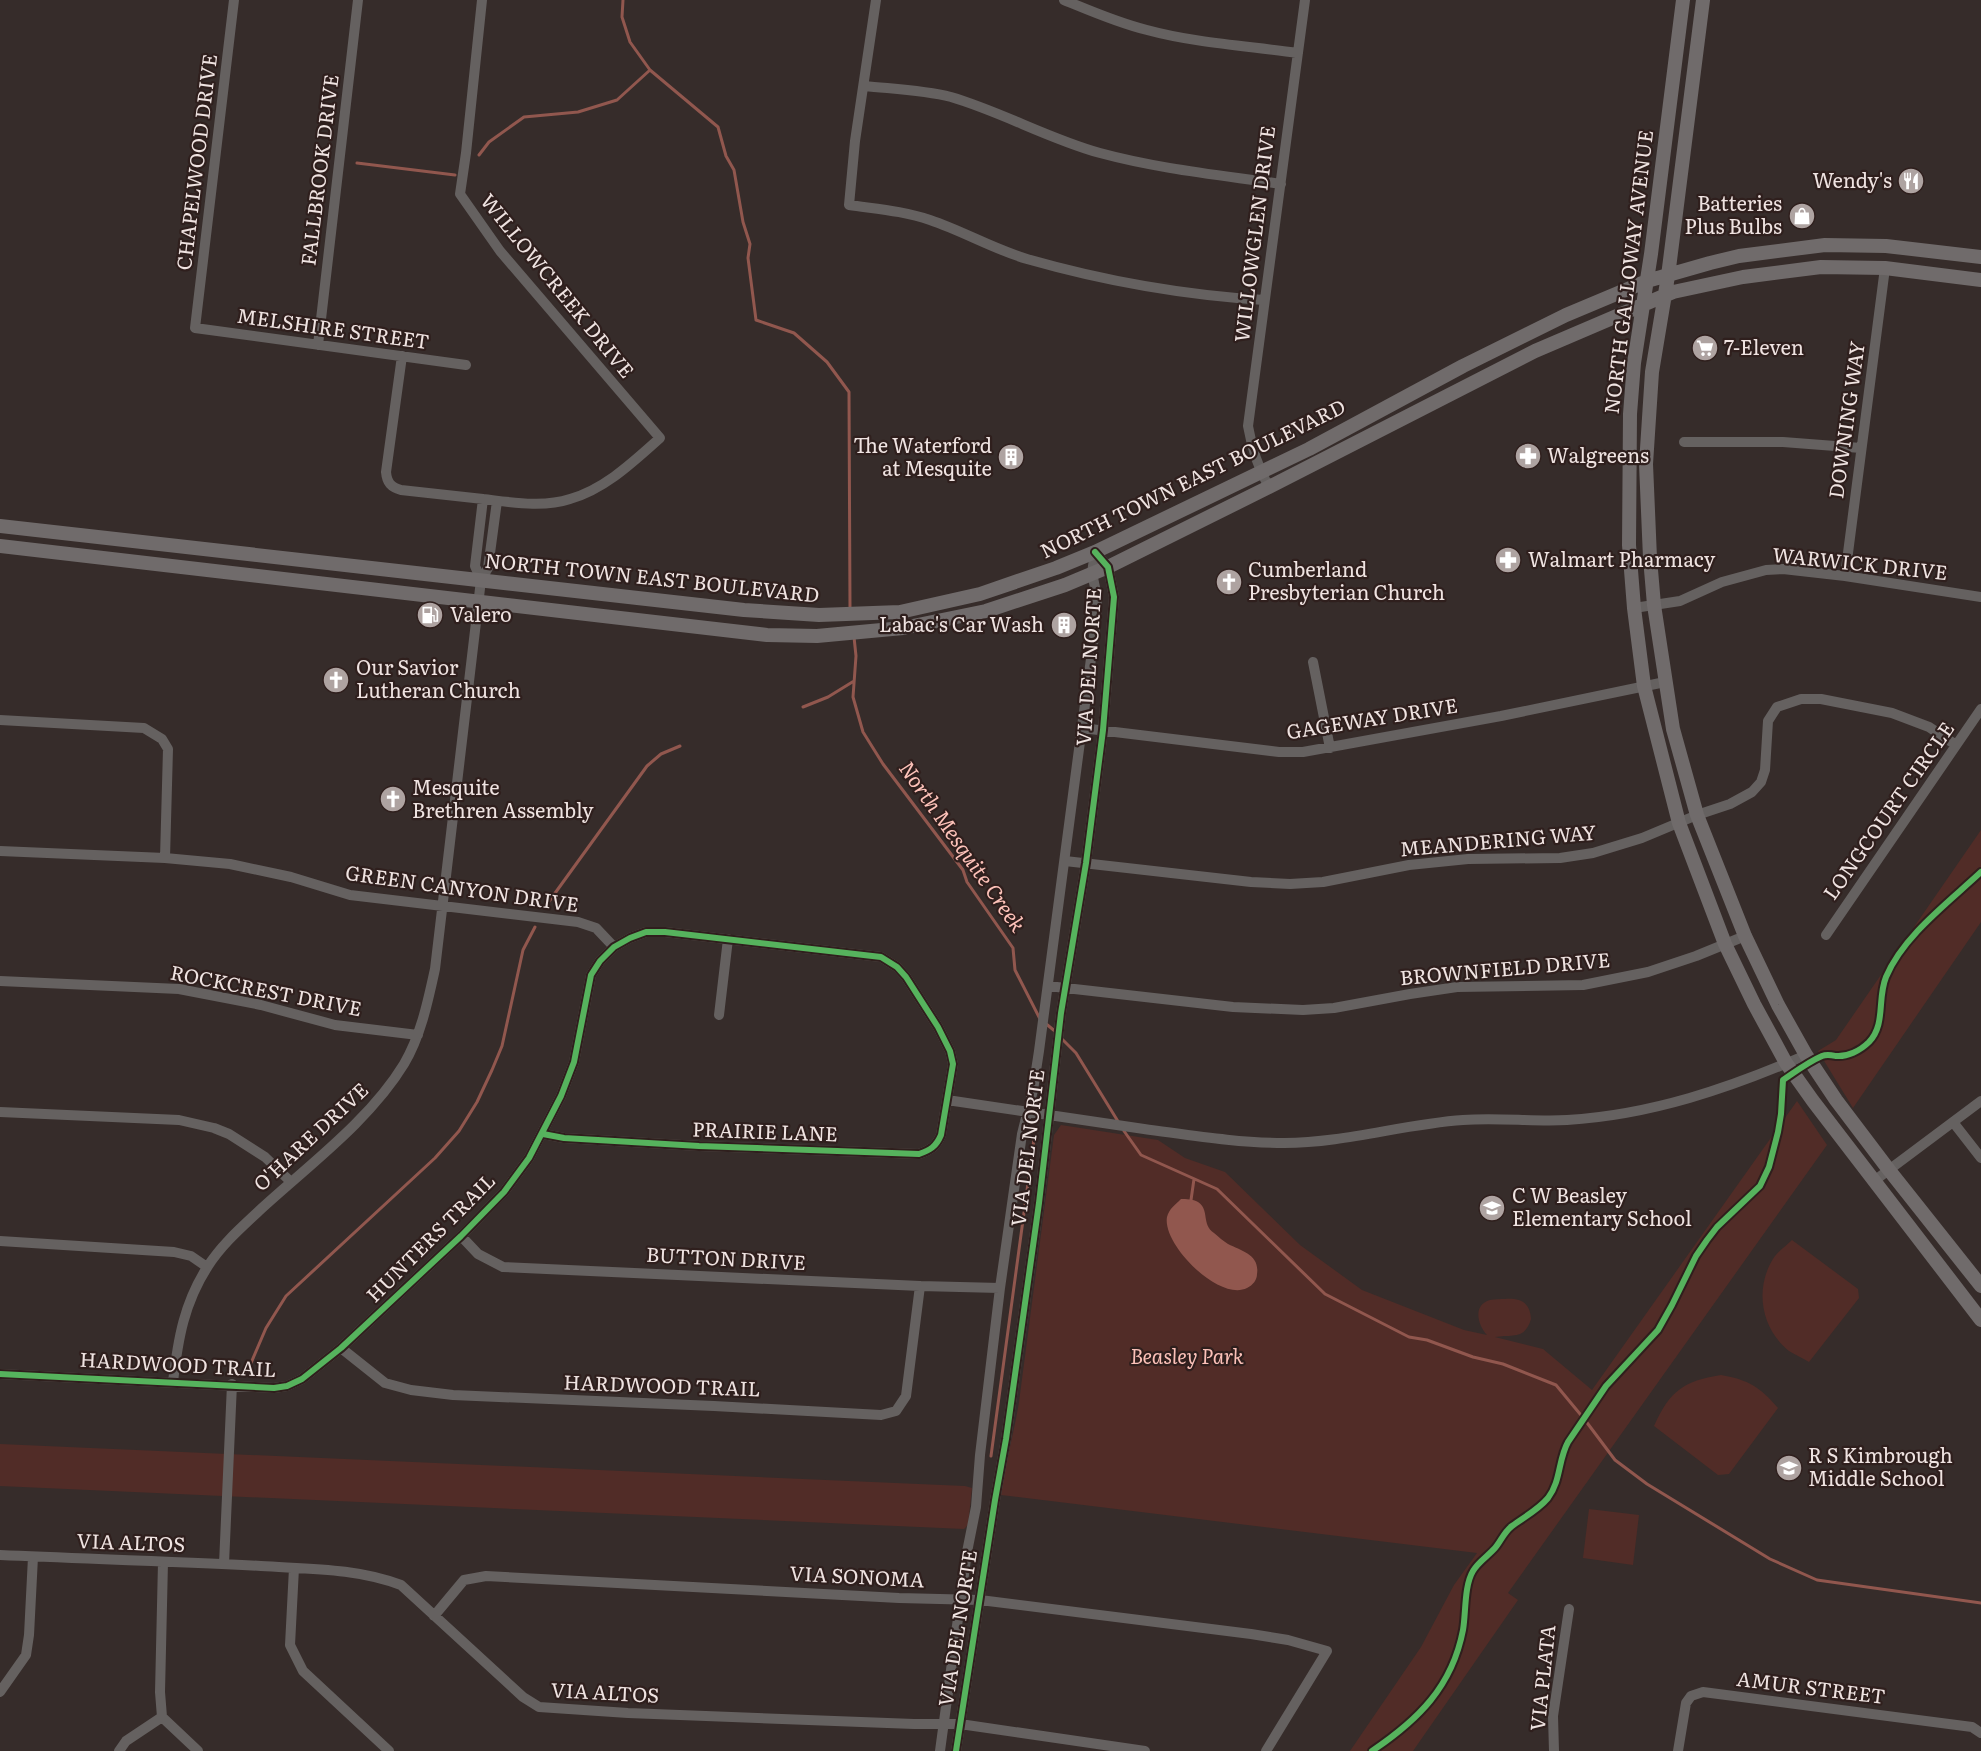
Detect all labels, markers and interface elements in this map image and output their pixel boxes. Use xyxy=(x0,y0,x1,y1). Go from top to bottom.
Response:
street label: CHAPELWOOD DRIVE xyxy=(167,52,223,272)
street label: FALLBROOK DRIVE xyxy=(291,72,345,267)
street label: WILLOWGLEN DRIVE xyxy=(1225,124,1281,344)
street label: NORTH GALLOWAY AVENUE xyxy=(1595,128,1659,416)
place label: Wendy's xyxy=(1812,164,1892,194)
restaurant icon: Wendy's xyxy=(1896,166,1926,196)
street label: WILLOWCREEK DRIVE xyxy=(475,186,643,384)
place label: Batteries Plus Bulbs xyxy=(1684,187,1782,240)
shop icon: Batteries Plus Bulbs xyxy=(1787,201,1817,231)
street label: MELSHIRE STREET xyxy=(235,299,431,355)
place label: 7-Eleven xyxy=(1724,331,1804,361)
supermarket icon: 7-Eleven xyxy=(1690,333,1720,363)
street label: DOWNING WAY xyxy=(1819,339,1871,500)
street label: NORTH TOWN EAST BOULEVARD xyxy=(1034,390,1350,564)
place label: The Waterford at Mesquite xyxy=(853,429,992,482)
place label: Walgreens xyxy=(1547,439,1649,469)
pharmacy icon: Walgreens xyxy=(1513,441,1543,471)
building icon: The Waterford at Mesquite xyxy=(996,442,1026,472)
street label: WARWICK DRIVE xyxy=(1771,538,1949,586)
place label: Walmart Pharmacy xyxy=(1528,543,1716,573)
street label: NORTH TOWN EAST BOULEVARD xyxy=(483,544,821,609)
pharmacy icon: Walmart Pharmacy xyxy=(1493,545,1523,575)
place label: Cumberland Presbyterian Church xyxy=(1248,553,1445,606)
church icon: Cumberland Presbyterian Church xyxy=(1214,567,1244,597)
street label: VIA DEL NORTE xyxy=(1067,587,1107,747)
place label: Valero xyxy=(450,598,512,628)
fuel station icon: Valero xyxy=(415,600,445,630)
place label: Labac's Car Wash xyxy=(879,608,1044,638)
building icon: Labac's Car Wash xyxy=(1049,610,1079,640)
place label: Our Savior Lutheran Church xyxy=(356,651,521,704)
church icon: Our Savior Lutheran Church xyxy=(321,665,351,695)
street label: GAGEWAY DRIVE xyxy=(1284,689,1459,745)
street label: LONGCOURT CIRCLE xyxy=(1814,715,1960,905)
water label: North Mesquite Creek xyxy=(893,754,1035,938)
place label: Mesquite Brethren Assembly xyxy=(412,771,594,824)
church icon: Mesquite Brethren Assembly xyxy=(378,784,408,814)
street label: MEANDERING WAY xyxy=(1398,815,1597,863)
street label: GREEN CANYON DRIVE xyxy=(344,856,581,918)
street label: BROWNFIELD DRIVE xyxy=(1398,943,1611,991)
street label: ROCKCREST DRIVE xyxy=(168,956,365,1022)
street label: VIA DEL NORTE xyxy=(1001,1067,1051,1228)
street label: O'HARE DRIVE xyxy=(245,1074,374,1197)
street label: PRAIRIE LANE xyxy=(692,1112,838,1148)
street label: HUNTERS TRAIL xyxy=(358,1165,501,1308)
place label: C W Beasley Elementary School xyxy=(1512,1179,1692,1232)
school or university icon: C W Beasley Elementary School xyxy=(1477,1193,1507,1223)
street label: BUTTON DRIVE xyxy=(645,1238,807,1276)
park label: Beasley Park xyxy=(1130,1340,1244,1370)
street label: HARDWOOD TRAIL xyxy=(79,1343,277,1383)
street label: HARDWOOD TRAIL xyxy=(563,1366,761,1402)
place label: R S Kimbrough Middle School xyxy=(1808,1439,1953,1492)
school or university icon: R S Kimbrough Middle School xyxy=(1774,1453,1804,1483)
street label: VIA ALTOS xyxy=(76,1524,186,1558)
street label: VIA DEL NORTE xyxy=(929,1547,983,1708)
street label: VIA SONOMA xyxy=(789,1556,926,1594)
street label: VIA PLATA xyxy=(1521,1623,1562,1732)
street label: AMUR STREET xyxy=(1735,1662,1887,1710)
street label: VIA ALTOS xyxy=(550,1673,660,1709)

